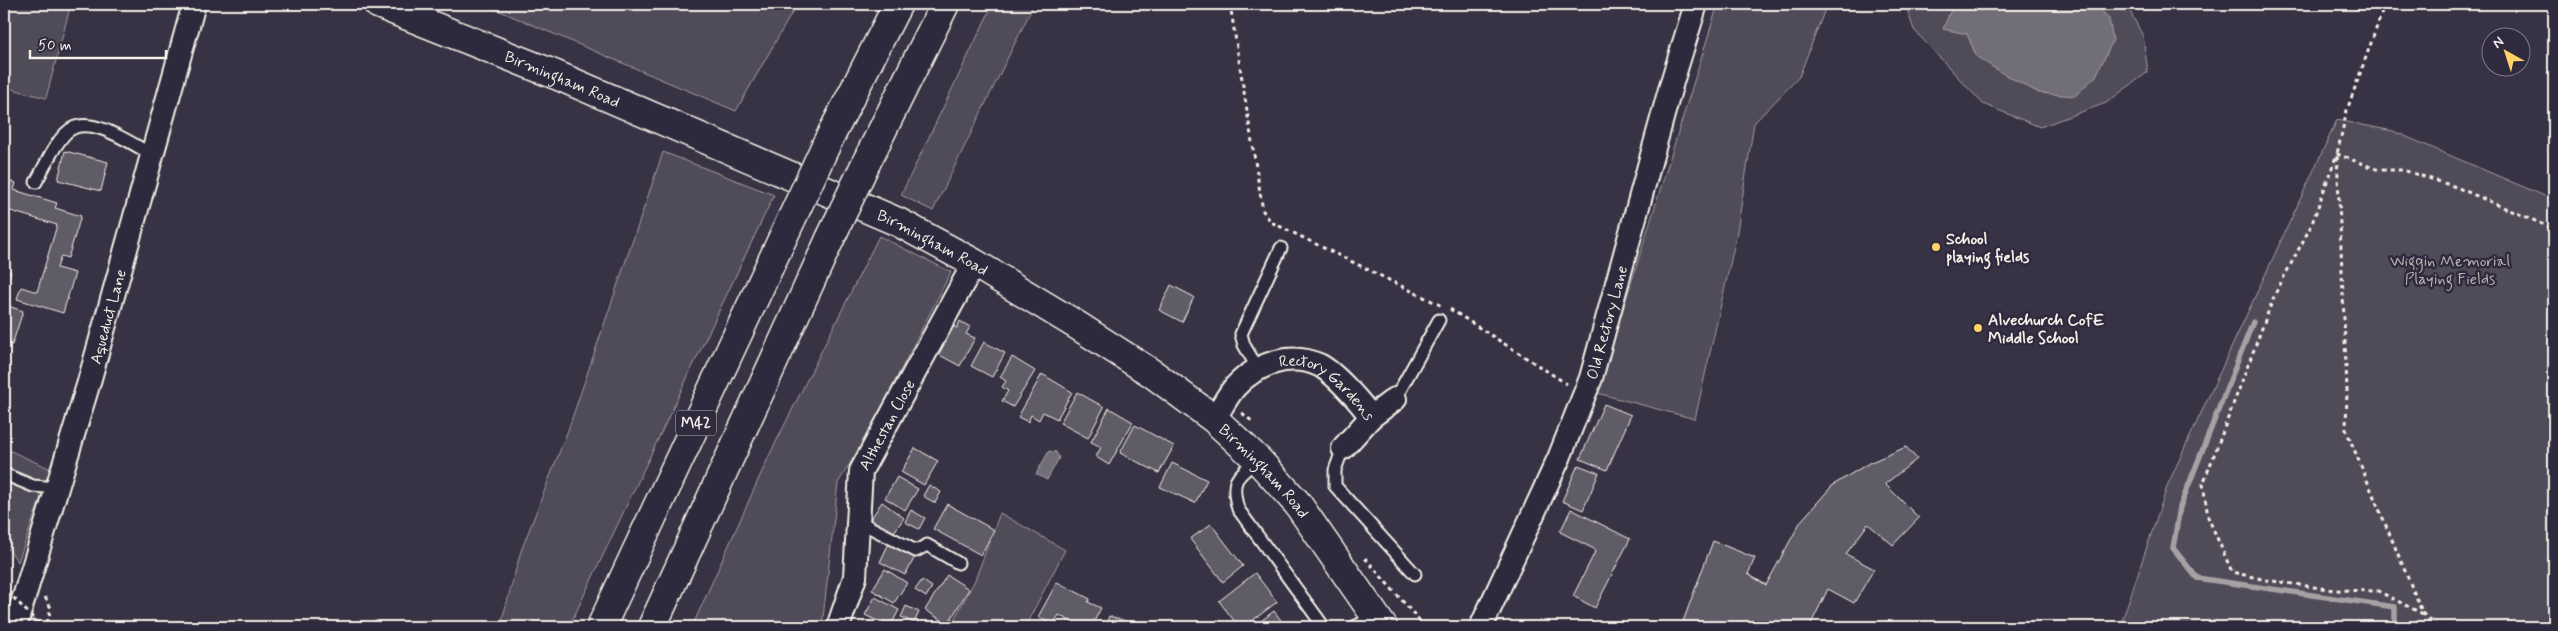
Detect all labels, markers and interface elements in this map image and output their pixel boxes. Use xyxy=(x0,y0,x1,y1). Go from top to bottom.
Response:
scale bar xyxy=(30,28,166,60)
north arrow xyxy=(2480,28,2530,78)
text: N xyxy=(2489,33,2508,53)
text: 50 m xyxy=(38,36,72,56)
street label: Birmingham Road xyxy=(501,47,623,113)
street label: Birmingham Road xyxy=(874,205,992,281)
place label: School playing fields xyxy=(1946,229,2030,270)
marker: School playing fields xyxy=(1930,241,1942,253)
park label: Wiggin Memorial Playing Fields xyxy=(2390,251,2510,291)
street label: Old Rectory Lane xyxy=(1582,263,1633,382)
street label: Aqueduct Lane xyxy=(85,267,132,367)
place label: Alvechurch CofE Middle School xyxy=(1988,310,2105,349)
marker: Alvechurch CofE Middle School xyxy=(1972,322,1984,334)
street label: Rectory Gardens xyxy=(1278,350,1379,425)
street label: Althestan Close xyxy=(854,376,921,474)
road number: M42 xyxy=(676,410,716,436)
street label: Birmingham Road xyxy=(1214,420,1313,523)

